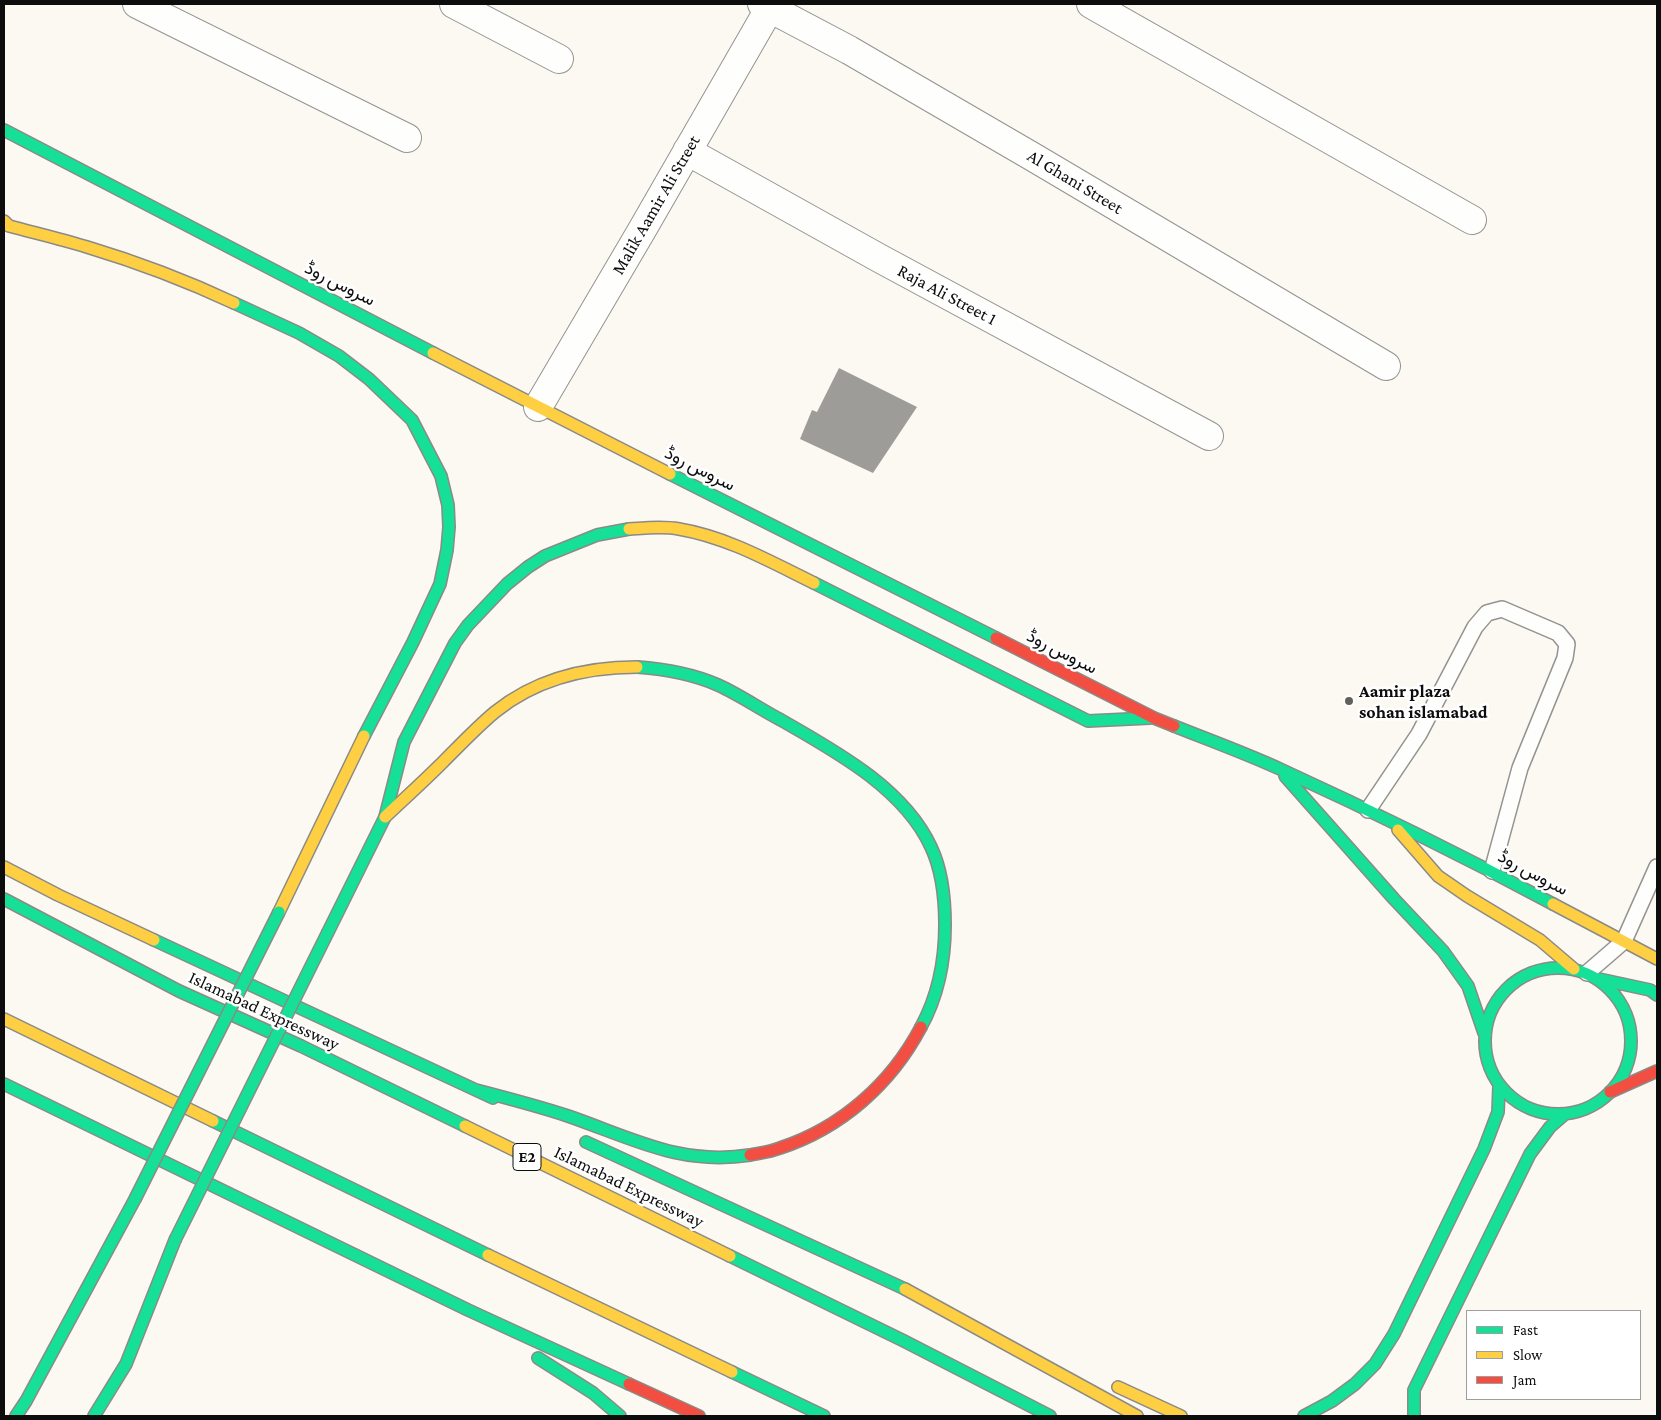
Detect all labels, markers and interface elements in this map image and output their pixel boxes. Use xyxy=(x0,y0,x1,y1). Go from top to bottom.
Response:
street label: Malik Aamir Ali Street xyxy=(607,131,705,279)
street label: Al Ghani Street xyxy=(1023,145,1127,219)
street label: سروس روڈ xyxy=(301,257,379,311)
street label: Raja Ali Street 1 xyxy=(894,260,1000,330)
street label: سروس روڈ xyxy=(661,442,739,496)
street label: سروس روڈ xyxy=(1023,625,1101,679)
place label: Aamir plaza sohan islamabad xyxy=(1359,680,1488,722)
marker: Aamir plaza sohan islamabad xyxy=(1343,695,1355,707)
street label: سروس روڈ xyxy=(1494,846,1572,900)
street label: Islamabad Expressway xyxy=(185,967,343,1055)
street label: Islamabad Expressway xyxy=(551,1141,707,1233)
road number: E2 xyxy=(513,1144,541,1170)
legend xyxy=(1466,1310,1641,1400)
text: Fast xyxy=(1513,1322,1538,1338)
text: Slow xyxy=(1513,1347,1542,1363)
text: Jam xyxy=(1513,1372,1536,1388)

